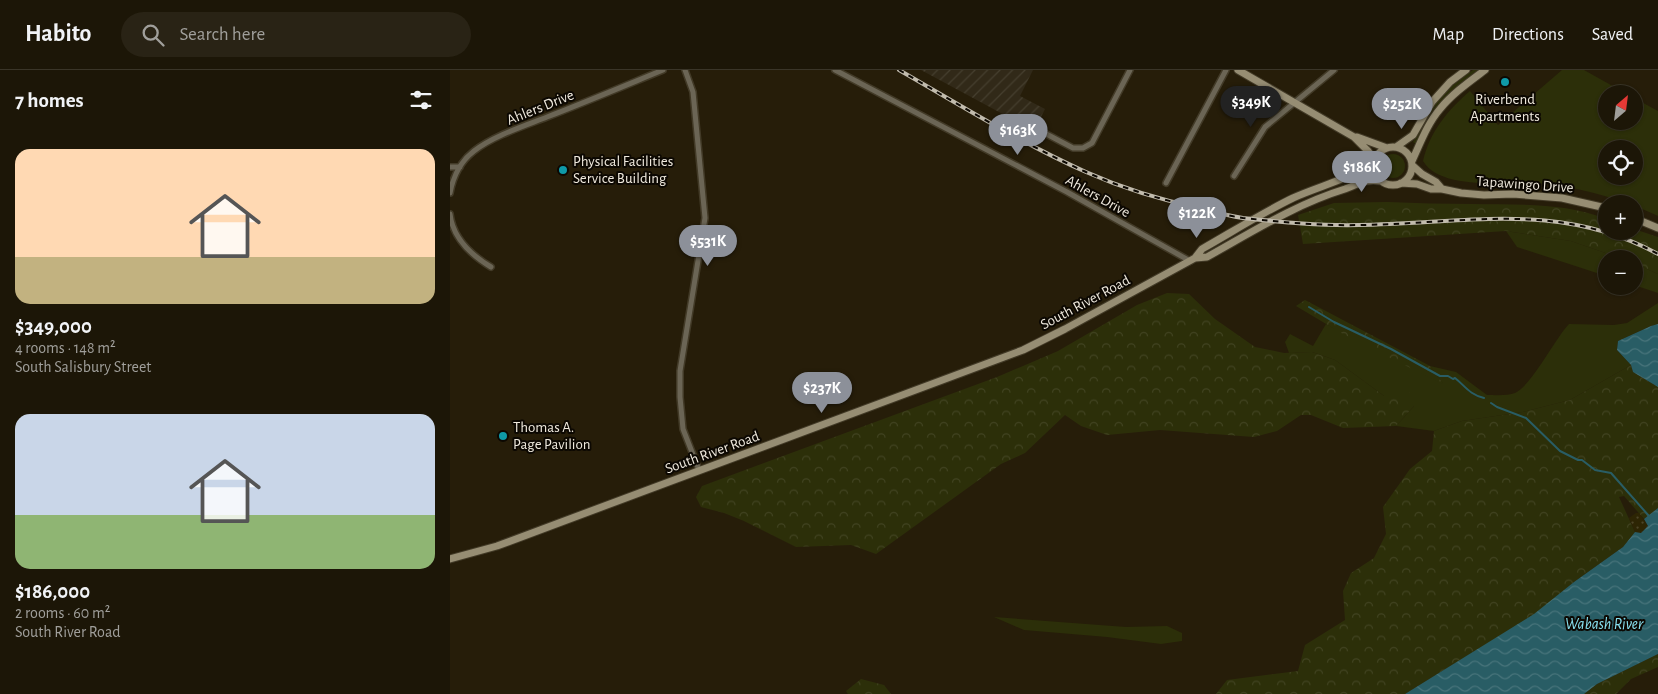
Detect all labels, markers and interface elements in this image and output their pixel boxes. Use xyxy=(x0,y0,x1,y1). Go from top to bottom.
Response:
search box xyxy=(121,12,471,57)
icon: search xyxy=(139,21,167,49)
text: Habito xyxy=(25,22,91,46)
text: Search here xyxy=(179,25,265,44)
text: Map xyxy=(1433,26,1464,44)
text: Directions xyxy=(1492,26,1564,44)
text: Saved xyxy=(1592,26,1633,44)
marker: Riverbend Apartments xyxy=(1499,76,1511,88)
pin: $349K xyxy=(1216,85,1286,128)
north arrow xyxy=(1598,85,1642,130)
map controls xyxy=(1598,85,1643,295)
icon: filters xyxy=(407,86,435,114)
street label: Ahlers Drive xyxy=(504,87,576,128)
pin: $252K xyxy=(1367,88,1437,130)
text: 7 homes xyxy=(15,90,84,111)
place label: Riverbend Apartments xyxy=(1470,92,1540,124)
text: $349K xyxy=(1231,94,1271,110)
text: $252K xyxy=(1383,96,1421,112)
pin: $163K xyxy=(983,114,1053,156)
text: $163K xyxy=(1000,122,1036,138)
button: locate xyxy=(1598,140,1643,185)
pin: $186K xyxy=(1327,150,1397,193)
place label: Physical Facilities Service Building xyxy=(573,154,673,186)
text: $186K xyxy=(1343,159,1381,175)
marker: Physical Facilities Service Building xyxy=(557,164,569,176)
street label: Ahlers Drive xyxy=(1063,173,1133,220)
street label: Tapawingo Drive xyxy=(1476,174,1574,195)
icon: home xyxy=(180,181,270,271)
button: + xyxy=(1598,195,1643,240)
pin: $122K xyxy=(1162,196,1232,239)
text: $122K xyxy=(1178,205,1216,221)
pin: $531K xyxy=(673,224,743,267)
text: $531K xyxy=(690,233,726,249)
button: − xyxy=(1598,250,1643,295)
street label: South River Road xyxy=(1038,272,1133,332)
text: $349,000 xyxy=(15,316,92,337)
text: 4 rooms · 148 m² xyxy=(15,340,116,356)
text: South Salisbury Street xyxy=(15,359,151,375)
pin: $237K xyxy=(787,372,857,414)
text: $237K xyxy=(803,380,841,396)
place label: Thomas A. Page Pavilion xyxy=(513,420,590,452)
street label: South River Road xyxy=(663,428,761,476)
marker: Thomas A. Page Pavilion xyxy=(497,430,509,442)
icon: home xyxy=(180,446,270,536)
text: $186,000 xyxy=(15,581,90,602)
text: 2 rooms · 60 m² xyxy=(15,605,110,621)
water label: Wabash River xyxy=(1565,616,1644,632)
text: South River Road xyxy=(15,624,121,640)

